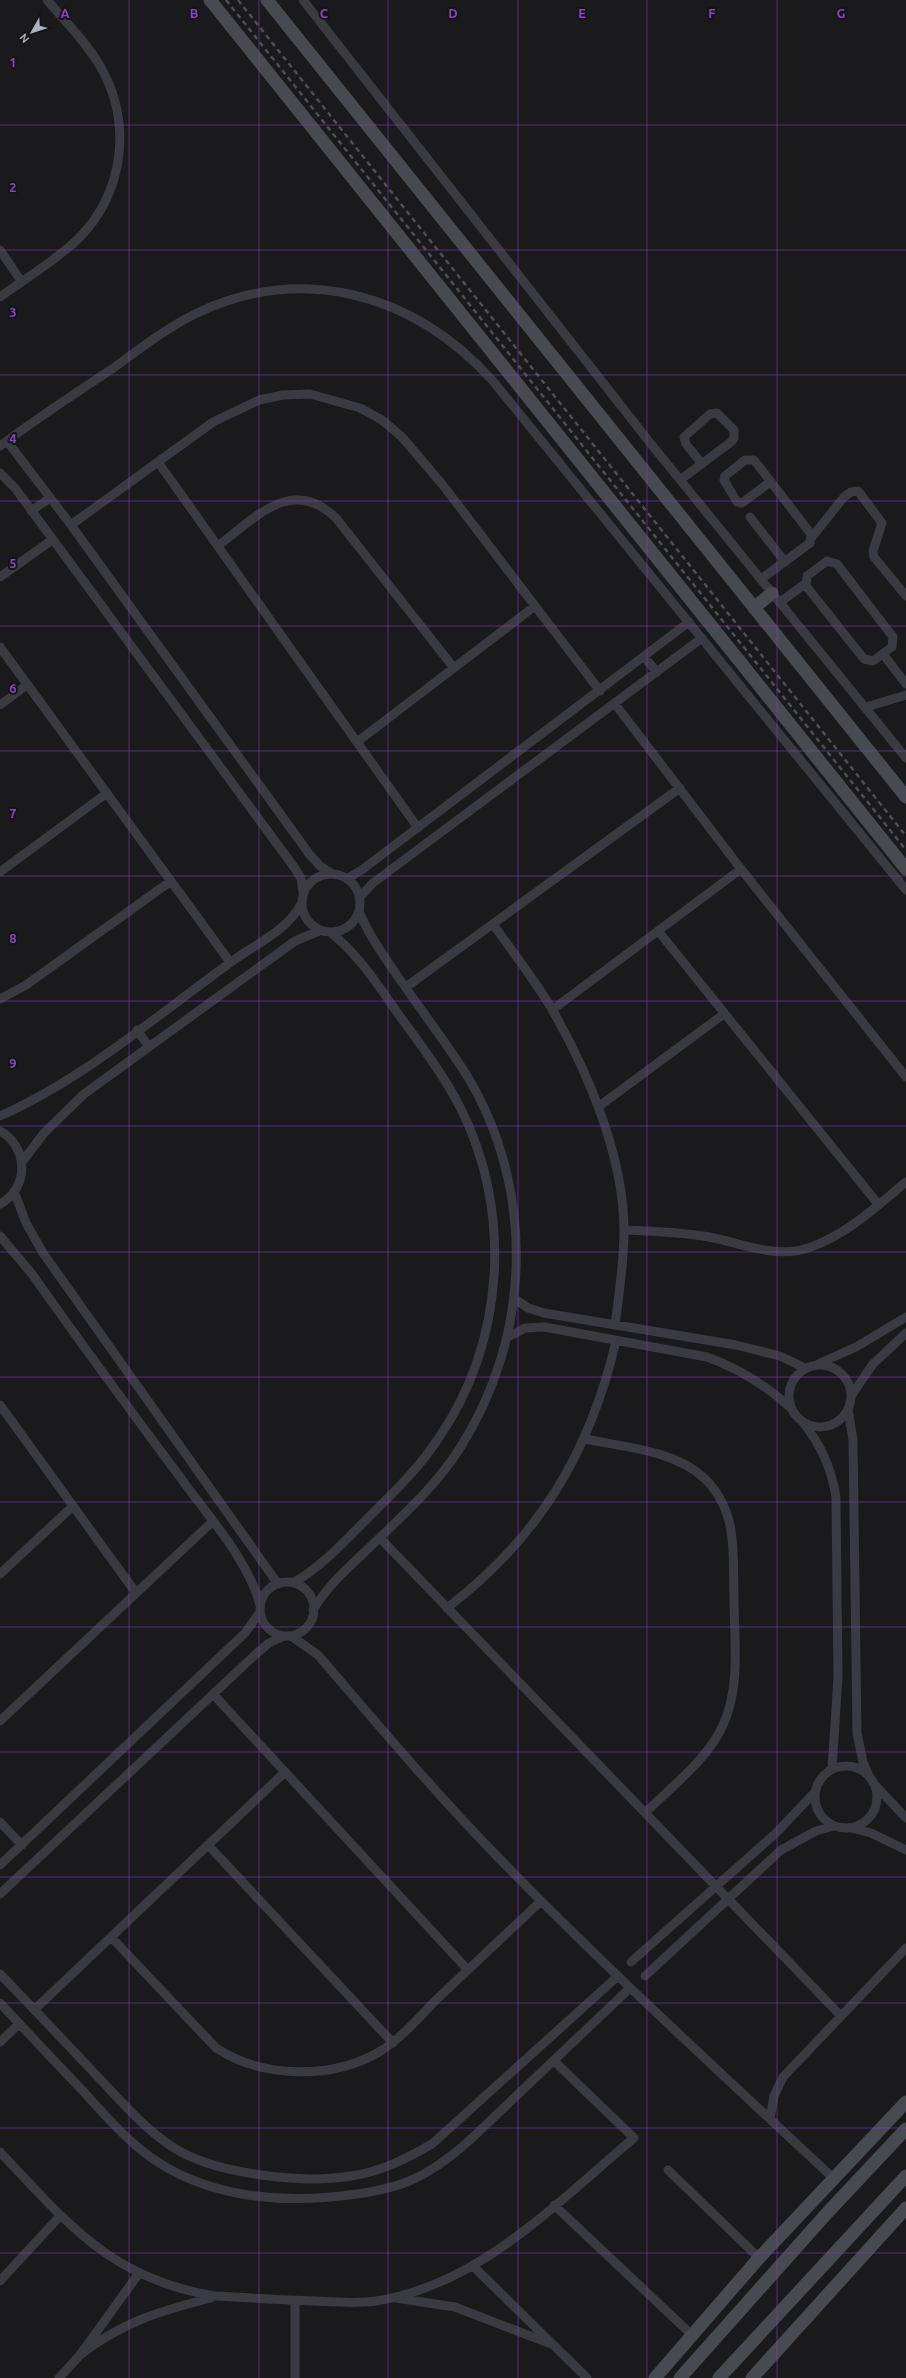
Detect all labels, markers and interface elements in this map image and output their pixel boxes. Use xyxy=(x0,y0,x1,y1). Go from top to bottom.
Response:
text: A xyxy=(60,6,70,20)
text: B xyxy=(190,6,199,20)
text: C xyxy=(320,6,329,20)
text: D xyxy=(448,6,458,20)
text: E xyxy=(578,6,586,20)
text: F xyxy=(708,6,716,20)
text: G xyxy=(837,6,846,20)
north arrow xyxy=(12,12,52,52)
text: N xyxy=(17,31,31,45)
text: 1 xyxy=(9,55,17,69)
text: 2 xyxy=(9,180,17,194)
text: 3 xyxy=(9,305,17,319)
text: 4 xyxy=(9,431,17,445)
text: 5 xyxy=(9,556,17,570)
text: 6 xyxy=(9,681,17,695)
text: 7 xyxy=(9,806,17,820)
text: 8 xyxy=(9,931,17,945)
text: 9 xyxy=(9,1056,17,1070)

